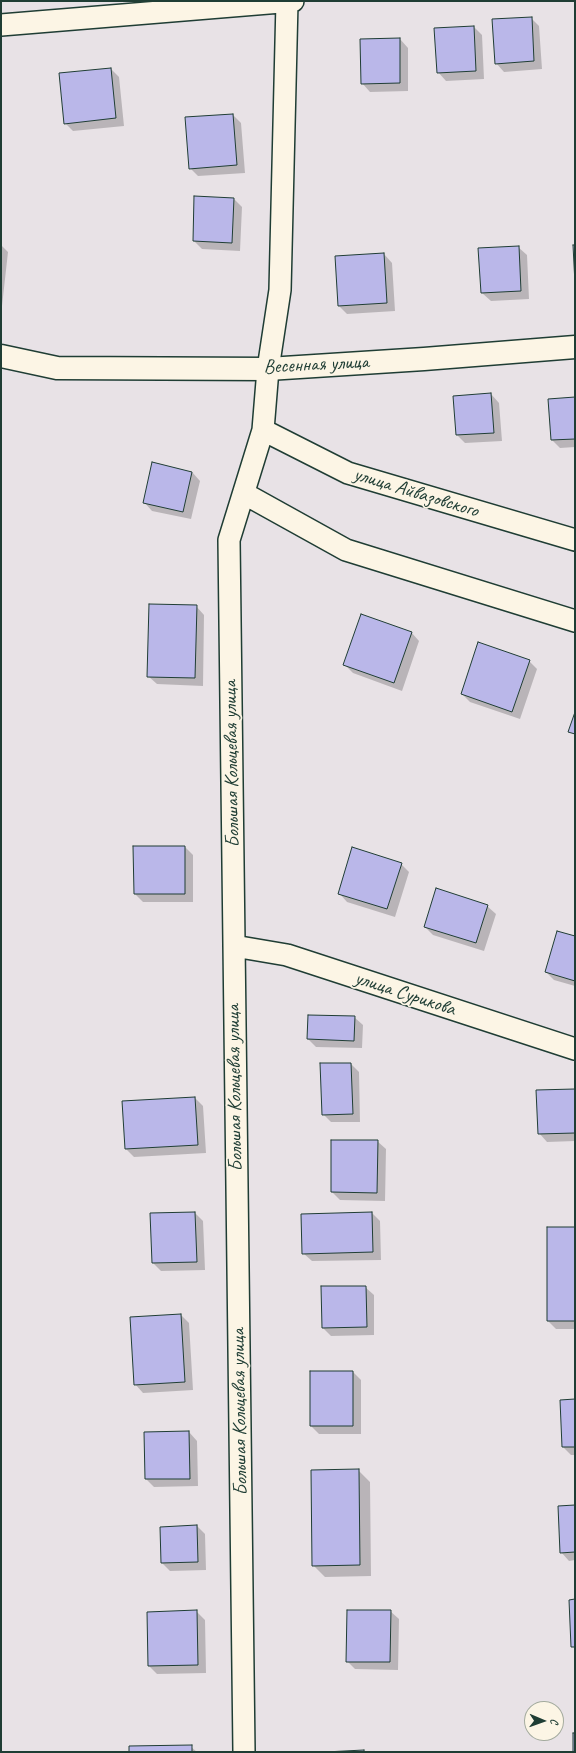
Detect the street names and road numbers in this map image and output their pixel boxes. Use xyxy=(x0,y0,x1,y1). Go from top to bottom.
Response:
street label: Весенная улица xyxy=(263,350,369,380)
street label: улица Айвазовского xyxy=(351,463,481,523)
street label: Большая Кольцевая улица xyxy=(219,680,245,848)
street label: улица Сурикова xyxy=(352,966,458,1022)
street label: Большая Кольцевая улица xyxy=(222,1004,248,1172)
street label: Большая Кольцевая улица xyxy=(227,1328,253,1496)

